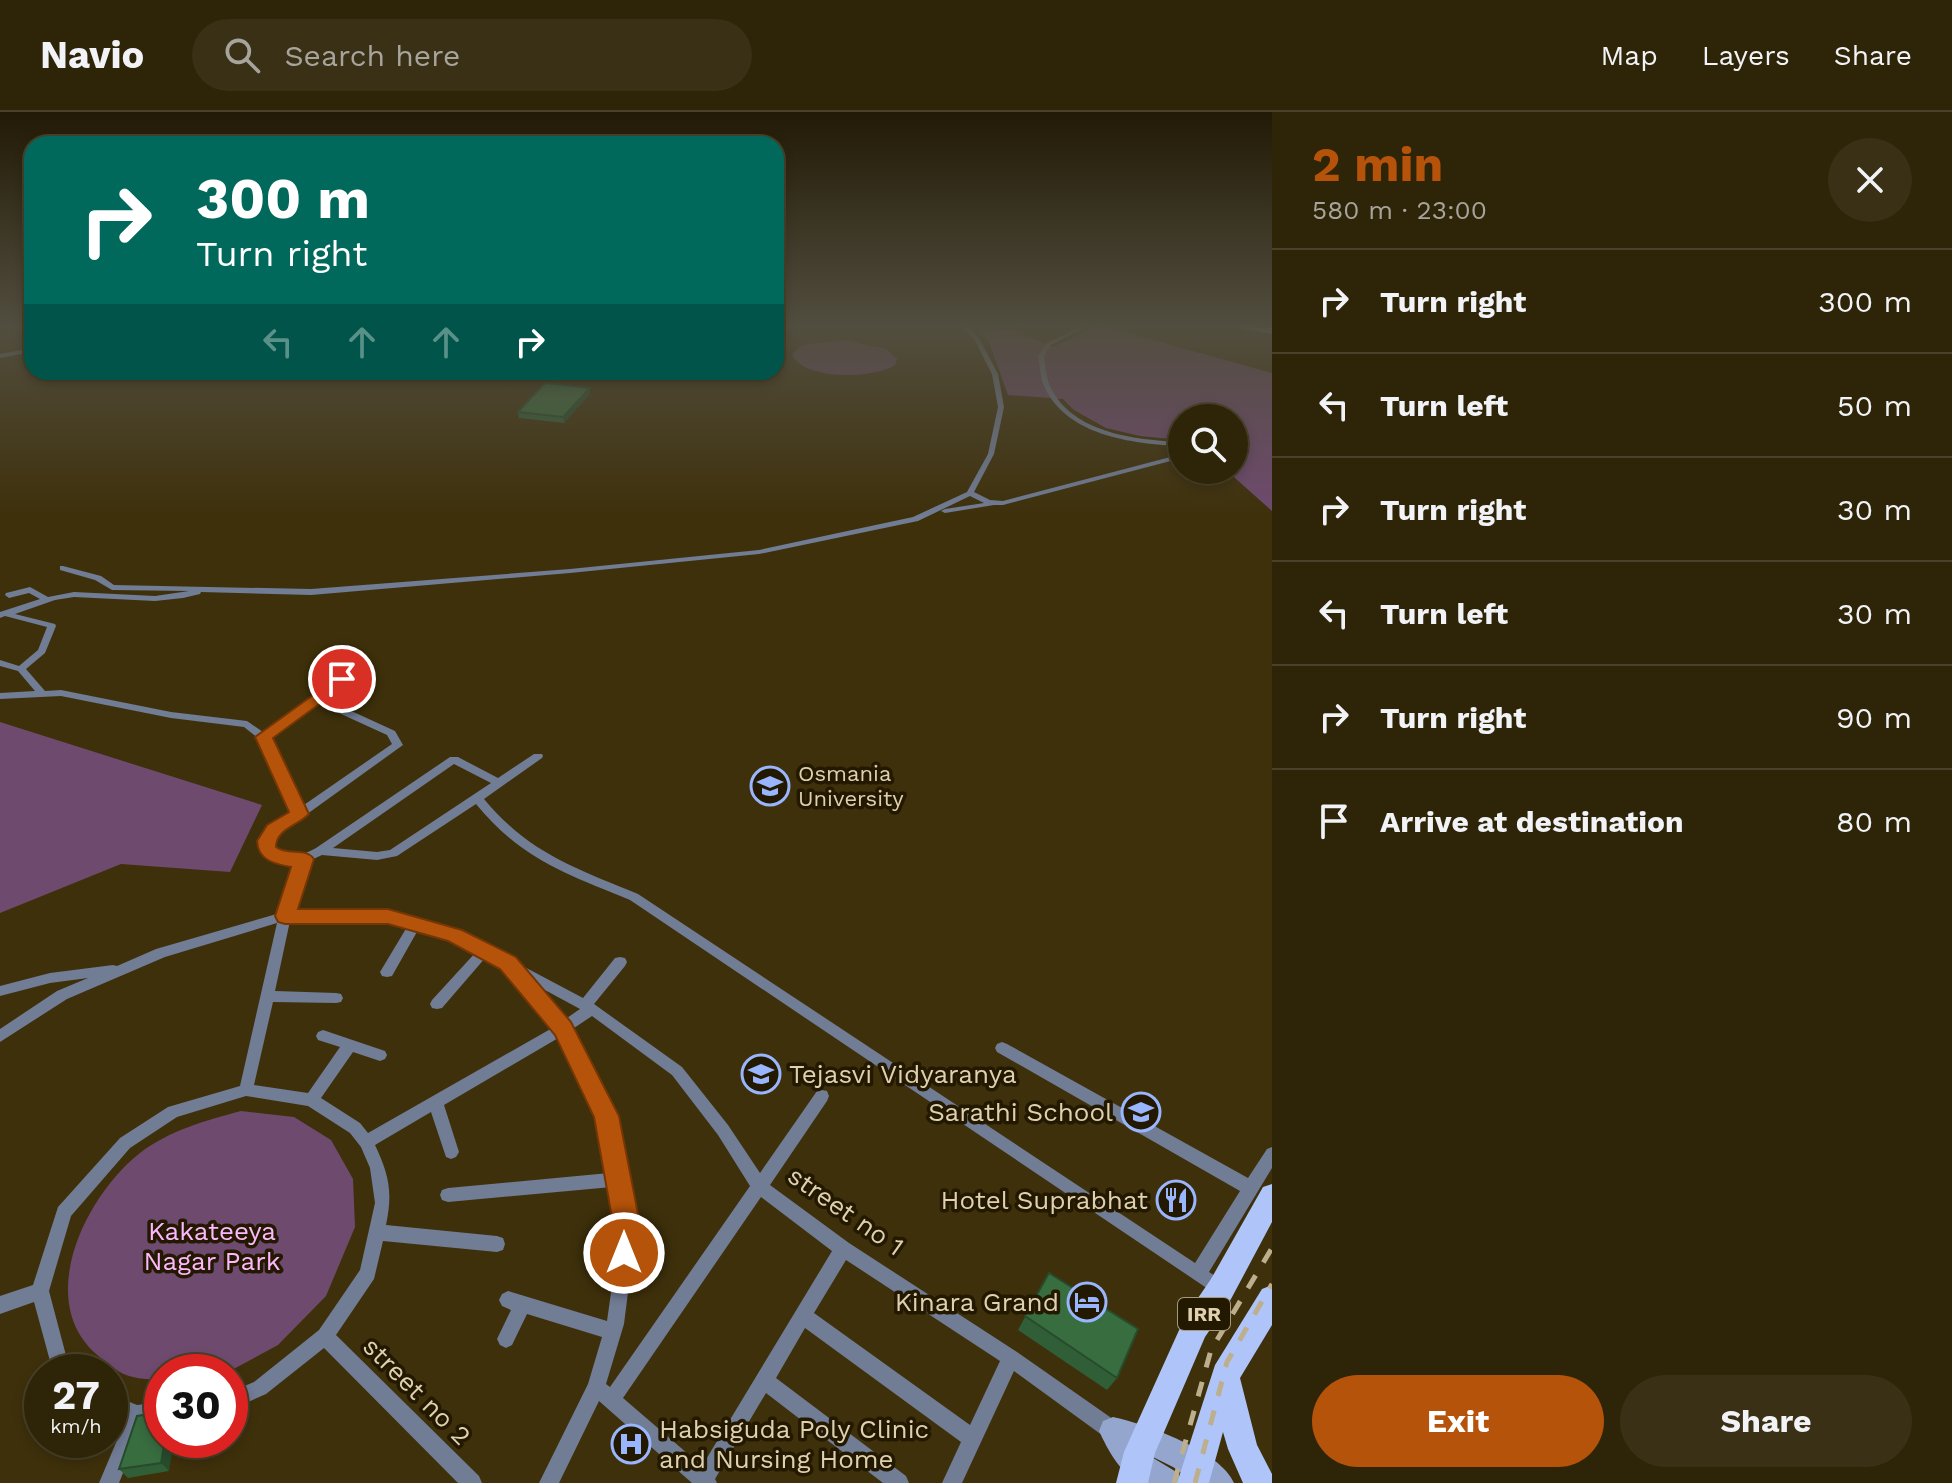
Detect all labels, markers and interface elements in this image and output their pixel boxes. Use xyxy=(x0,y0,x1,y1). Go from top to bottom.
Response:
search box xyxy=(192,19,752,91)
text: Navio xyxy=(40,33,144,77)
icon: search xyxy=(220,33,264,77)
text: Search here xyxy=(284,38,460,73)
text: Map xyxy=(1601,39,1658,72)
text: Layers xyxy=(1702,39,1790,72)
text: Share xyxy=(1834,39,1912,72)
text: 2 min xyxy=(1312,136,1443,193)
button: close xyxy=(1828,138,1912,222)
text: 300 m xyxy=(196,166,370,232)
icon: right xyxy=(64,168,168,272)
text: 580 m · 23:00 xyxy=(1312,195,1487,225)
text: Turn right xyxy=(196,233,367,275)
icon: right xyxy=(1312,279,1356,323)
text: Turn right xyxy=(1380,284,1526,319)
text: 300 m xyxy=(1818,284,1912,319)
icon: left xyxy=(256,320,300,364)
icon: ahead xyxy=(340,320,384,364)
icon: ahead xyxy=(424,320,468,364)
icon: right xyxy=(508,320,552,364)
icon: left xyxy=(1312,383,1356,427)
text: Turn left xyxy=(1380,388,1508,423)
text: 50 m xyxy=(1837,388,1912,423)
map controls xyxy=(1168,404,1248,484)
button: search xyxy=(1168,404,1248,484)
icon: right xyxy=(1312,487,1356,531)
text: Turn right xyxy=(1380,492,1526,527)
text: 30 m xyxy=(1837,492,1912,527)
icon: left xyxy=(1312,591,1356,635)
text: Turn left xyxy=(1380,596,1508,631)
text: 30 m xyxy=(1837,596,1912,631)
pin xyxy=(308,645,376,713)
icon: arrive xyxy=(320,657,364,701)
icon: right xyxy=(1312,695,1356,739)
text: Turn right xyxy=(1380,700,1526,735)
text: 90 m xyxy=(1836,700,1912,735)
place label: Osmania University xyxy=(798,761,904,811)
school or university icon: Osmania University xyxy=(749,765,791,807)
icon: arrive xyxy=(1312,799,1356,843)
text: Arrive at destination xyxy=(1380,804,1684,839)
text: 80 m xyxy=(1836,804,1912,839)
school or university icon: Tejasvi Vidyaranya xyxy=(740,1053,782,1095)
place label: Tejasvi Vidyaranya xyxy=(789,1059,1017,1089)
school or university icon: Sarathi School xyxy=(1120,1091,1162,1133)
place label: Sarathi School xyxy=(928,1097,1113,1127)
street label: street no 1 xyxy=(782,1160,910,1262)
restaurant icon: Hotel Suprabhat xyxy=(1155,1179,1197,1221)
place label: Hotel Suprabhat xyxy=(941,1185,1148,1215)
position arrow xyxy=(582,1211,666,1295)
park label: Kakateeya Nagar Park xyxy=(144,1216,281,1276)
hotel icon: Kinara Grand xyxy=(1066,1281,1108,1323)
place label: Kinara Grand xyxy=(895,1287,1059,1317)
road number: IRR xyxy=(1178,1298,1230,1330)
street label: street no 2 xyxy=(357,1331,477,1451)
speed limit sign: 30 xyxy=(144,1354,248,1458)
text: 27 xyxy=(52,1372,100,1419)
button: Exit xyxy=(1312,1375,1604,1467)
button: Share xyxy=(1620,1375,1912,1467)
text: km/h xyxy=(50,1414,102,1438)
place label: Habsiguda Poly Clinic and Nursing Home xyxy=(659,1414,929,1474)
hospital icon: Habsiguda Poly Clinic and Nursing Home xyxy=(610,1423,652,1465)

